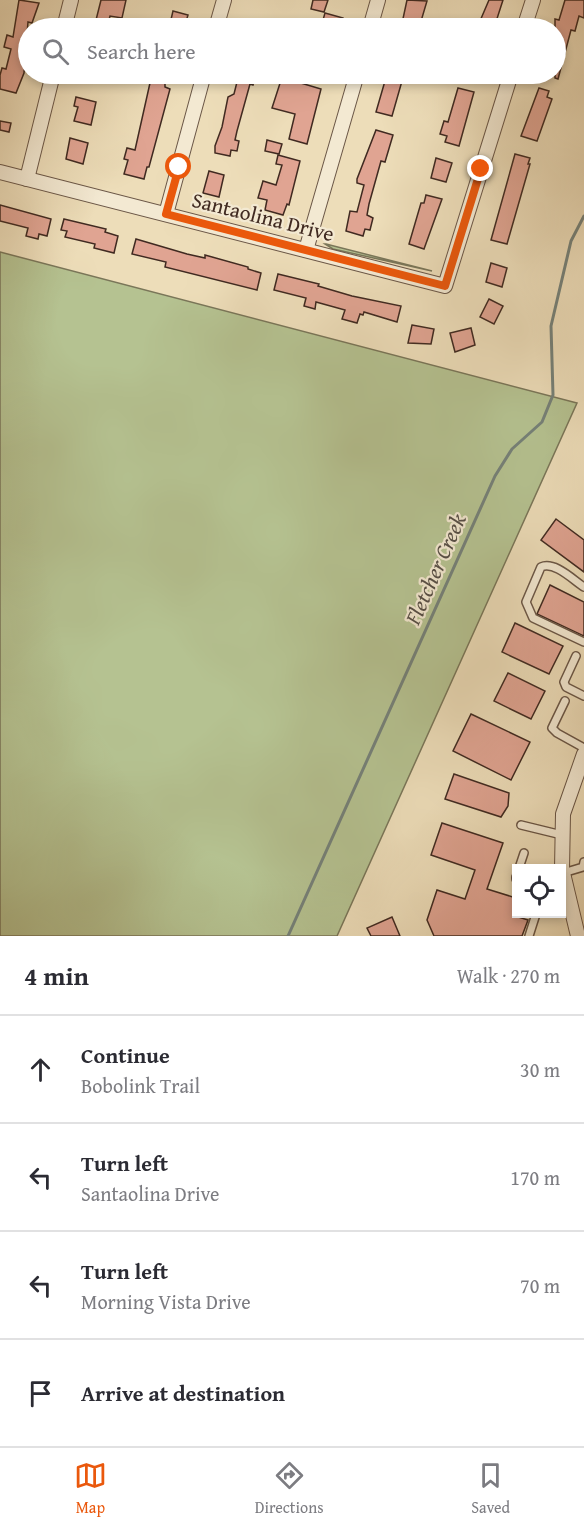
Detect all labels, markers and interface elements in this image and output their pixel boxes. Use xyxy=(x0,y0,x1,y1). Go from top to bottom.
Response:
search box xyxy=(18,18,566,84)
icon: search xyxy=(39,35,72,68)
text: Search here xyxy=(87,35,196,67)
route start xyxy=(165,153,191,179)
route end xyxy=(467,155,493,181)
street label: Santaolina Drive xyxy=(189,184,337,249)
water label: Fletcher Creek xyxy=(396,508,474,631)
map controls xyxy=(512,864,566,918)
button: locate xyxy=(512,864,566,918)
text: 4 min xyxy=(24,956,89,995)
text: Walk · 270 m xyxy=(457,961,560,990)
text: Continue xyxy=(81,1039,170,1071)
icon: ahead xyxy=(24,1053,57,1086)
text: 30 m xyxy=(520,1055,560,1084)
text: Bobolink Trail xyxy=(81,1071,200,1100)
text: Turn left xyxy=(81,1147,168,1179)
icon: left xyxy=(24,1161,57,1194)
text: 170 m xyxy=(510,1163,560,1192)
text: Santaolina Drive xyxy=(81,1179,219,1208)
text: Turn left xyxy=(81,1255,168,1287)
icon: left xyxy=(24,1269,57,1302)
text: 70 m xyxy=(520,1271,560,1300)
text: Morning Vista Drive xyxy=(81,1287,251,1316)
icon: arrive xyxy=(24,1377,57,1410)
text: Arrive at destination xyxy=(81,1377,285,1409)
tab: Map xyxy=(74,1459,107,1519)
tab: Directions xyxy=(255,1459,324,1519)
tab: Saved xyxy=(471,1459,510,1519)

